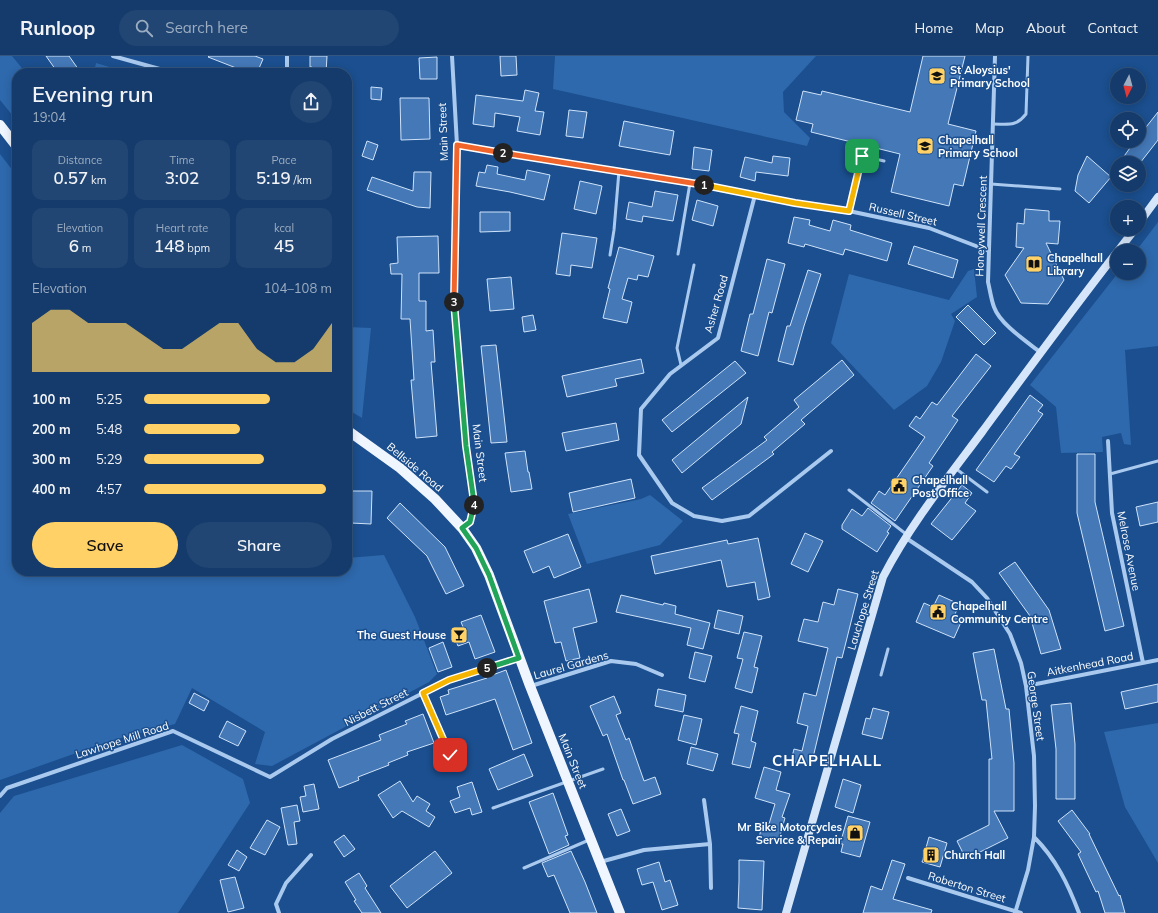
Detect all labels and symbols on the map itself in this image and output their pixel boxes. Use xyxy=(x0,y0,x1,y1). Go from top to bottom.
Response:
place label: St Aloysius' Primary School xyxy=(950,63,1030,90)
school or university icon: St Aloysius' Primary School xyxy=(927,66,947,86)
north arrow xyxy=(1110,68,1146,104)
street label: Main Street xyxy=(435,102,451,161)
place label: Chapelhall Primary School xyxy=(938,133,1018,160)
school or university icon: Chapelhall Primary School xyxy=(915,136,935,156)
pin xyxy=(845,139,879,173)
pin: 2 xyxy=(493,143,513,163)
pin: 1 xyxy=(694,175,714,195)
street label: Honeywell Crescent xyxy=(972,175,990,277)
street label: Russell Street xyxy=(868,199,939,229)
place label: Chapelhall Library xyxy=(1047,251,1103,278)
library icon: Chapelhall Library xyxy=(1024,254,1044,274)
street label: Asher Road xyxy=(701,273,731,335)
pin: 3 xyxy=(444,292,464,312)
street label: Main Street xyxy=(469,423,491,483)
street label: Bellside Road xyxy=(384,439,446,495)
place label: Chapelhall Post Office xyxy=(912,473,969,500)
public building icon: Chapelhall Post Office xyxy=(889,476,909,496)
pin: 4 xyxy=(464,495,484,515)
street label: Melrose Avenue xyxy=(1114,510,1144,592)
street label: Lauchope Street xyxy=(844,568,882,652)
place label: Chapelhall Community Centre xyxy=(951,599,1048,626)
public building icon: Chapelhall Community Centre xyxy=(928,602,948,622)
bar icon: The Guest House xyxy=(449,625,469,645)
place label: The Guest House xyxy=(357,628,446,642)
street label: Laurel Gardens xyxy=(532,648,610,682)
street label: Aitkenhead Road xyxy=(1045,649,1135,679)
pin: 5 xyxy=(477,658,497,678)
street label: George Street xyxy=(1024,670,1048,742)
street label: Nisbett Street xyxy=(342,685,410,729)
street label: Lawhope Mill Road xyxy=(74,718,170,762)
street label: Main Street xyxy=(556,731,590,791)
pin xyxy=(433,738,467,772)
district label: CHAPELHALL xyxy=(772,751,882,770)
place label: Mr Bike Motorcycles Service & Repair xyxy=(737,820,843,847)
shop icon: Mr Bike Motorcycles Service & Repair xyxy=(845,823,865,843)
building icon: Church Hall xyxy=(921,845,941,865)
place label: Church Hall xyxy=(944,848,1005,862)
street label: Roberton Street xyxy=(926,869,1008,905)

